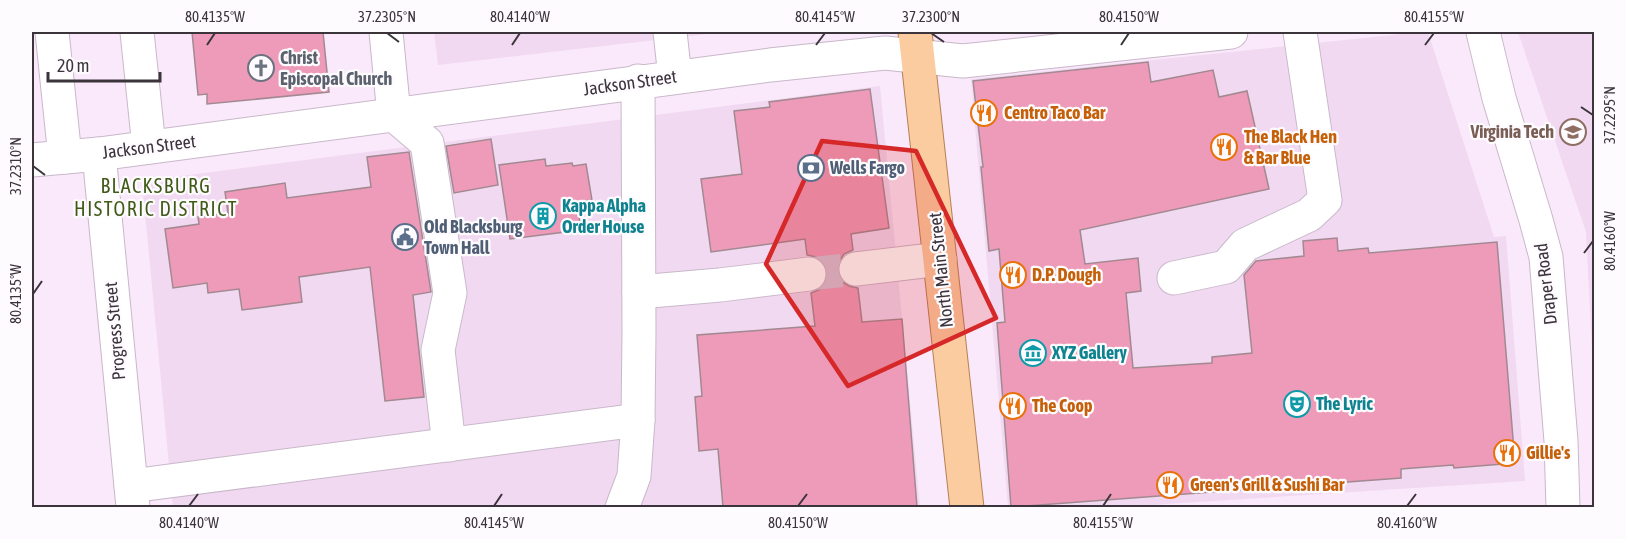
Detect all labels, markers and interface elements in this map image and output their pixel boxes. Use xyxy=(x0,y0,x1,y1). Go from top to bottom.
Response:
text: 80.4135°W xyxy=(185,8,245,25)
text: 37.2305°N xyxy=(358,8,416,25)
text: 80.4140°W xyxy=(490,8,550,25)
text: 80.4145°W xyxy=(795,8,855,25)
text: 37.2300°N xyxy=(902,8,960,25)
text: 80.4150°W xyxy=(1099,8,1159,25)
text: 80.4155°W xyxy=(1404,8,1464,25)
scale bar xyxy=(48,45,160,83)
place label: Christ Episcopal Church xyxy=(280,47,392,89)
church icon: Christ Episcopal Church xyxy=(246,53,276,83)
text: 20 m xyxy=(57,55,89,76)
street label: Jackson Street xyxy=(582,66,678,99)
text: 37.2295°N xyxy=(1601,86,1618,144)
restaurant icon: Centro Taco Bar xyxy=(969,98,999,128)
place label: Centro Taco Bar xyxy=(1004,102,1106,123)
school or university icon: Virginia Tech xyxy=(1558,117,1588,147)
place label: Virginia Tech xyxy=(1469,121,1554,142)
place label: The Black Hen & Bar Blue xyxy=(1244,126,1337,168)
street label: Jackson Street xyxy=(101,130,197,163)
restaurant icon: The Black Hen & Bar Blue xyxy=(1209,132,1239,162)
text: 37.2310°N xyxy=(7,137,24,195)
bank icon: Wells Fargo xyxy=(796,153,826,183)
place label: Wells Fargo xyxy=(829,157,905,178)
district label: BLACKSBURG HISTORIC DISTRICT xyxy=(74,174,238,220)
place label: Kappa Alpha Order House xyxy=(562,195,646,237)
building icon: Kappa Alpha Order House xyxy=(528,201,558,231)
street label: North Main Street xyxy=(924,211,957,329)
text: 80.4160°W xyxy=(1601,211,1618,271)
place label: Old Blacksburg Town Hall xyxy=(424,216,523,258)
public building icon: Old Blacksburg Town Hall xyxy=(390,222,420,252)
street label: Draper Road xyxy=(1530,242,1561,326)
restaurant icon: D.P. Dough xyxy=(998,260,1028,290)
text: 80.4135°W xyxy=(7,264,24,324)
place label: D.P. Dough xyxy=(1032,264,1101,285)
street label: Progress Street xyxy=(100,281,129,381)
museum icon: XYZ Gallery xyxy=(1018,338,1048,368)
place label: XYZ Gallery xyxy=(1051,342,1127,363)
theatre icon: The Lyric xyxy=(1282,389,1312,419)
restaurant icon: The Coop xyxy=(998,391,1028,421)
place label: The Lyric xyxy=(1316,393,1373,414)
place label: The Coop xyxy=(1032,395,1092,416)
restaurant icon: Gillie's xyxy=(1492,438,1522,468)
place label: Gillie's xyxy=(1526,442,1571,463)
restaurant icon: Green's Grill & Sushi Bar xyxy=(1155,470,1185,500)
place label: Green's Grill & Sushi Bar xyxy=(1190,474,1345,495)
text: 80.4140°W xyxy=(159,514,219,531)
text: 80.4145°W xyxy=(464,514,524,531)
text: 80.4150°W xyxy=(768,514,828,531)
text: 80.4155°W xyxy=(1073,514,1133,531)
text: 80.4160°W xyxy=(1377,514,1437,531)

